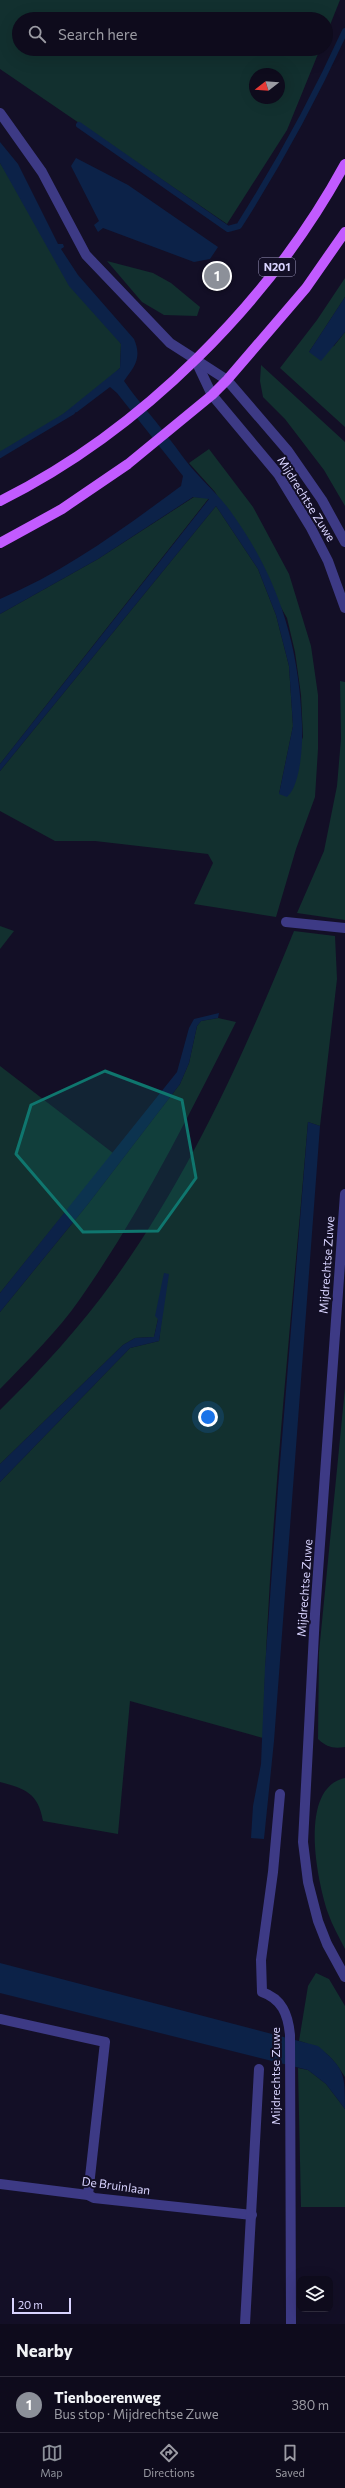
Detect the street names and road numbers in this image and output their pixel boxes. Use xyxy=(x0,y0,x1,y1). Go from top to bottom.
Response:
road number: N201 xyxy=(259,258,295,276)
street label: Mijdrechtse Zuwe xyxy=(275,453,339,544)
street label: Mijdrechtse Zuwe xyxy=(316,1216,336,1314)
street label: Mijdrechtse Zuwe xyxy=(294,1539,314,1637)
street label: Mijdrechtse Zuwe xyxy=(268,2027,282,2125)
street label: De Bruinlaan xyxy=(81,2173,151,2197)

